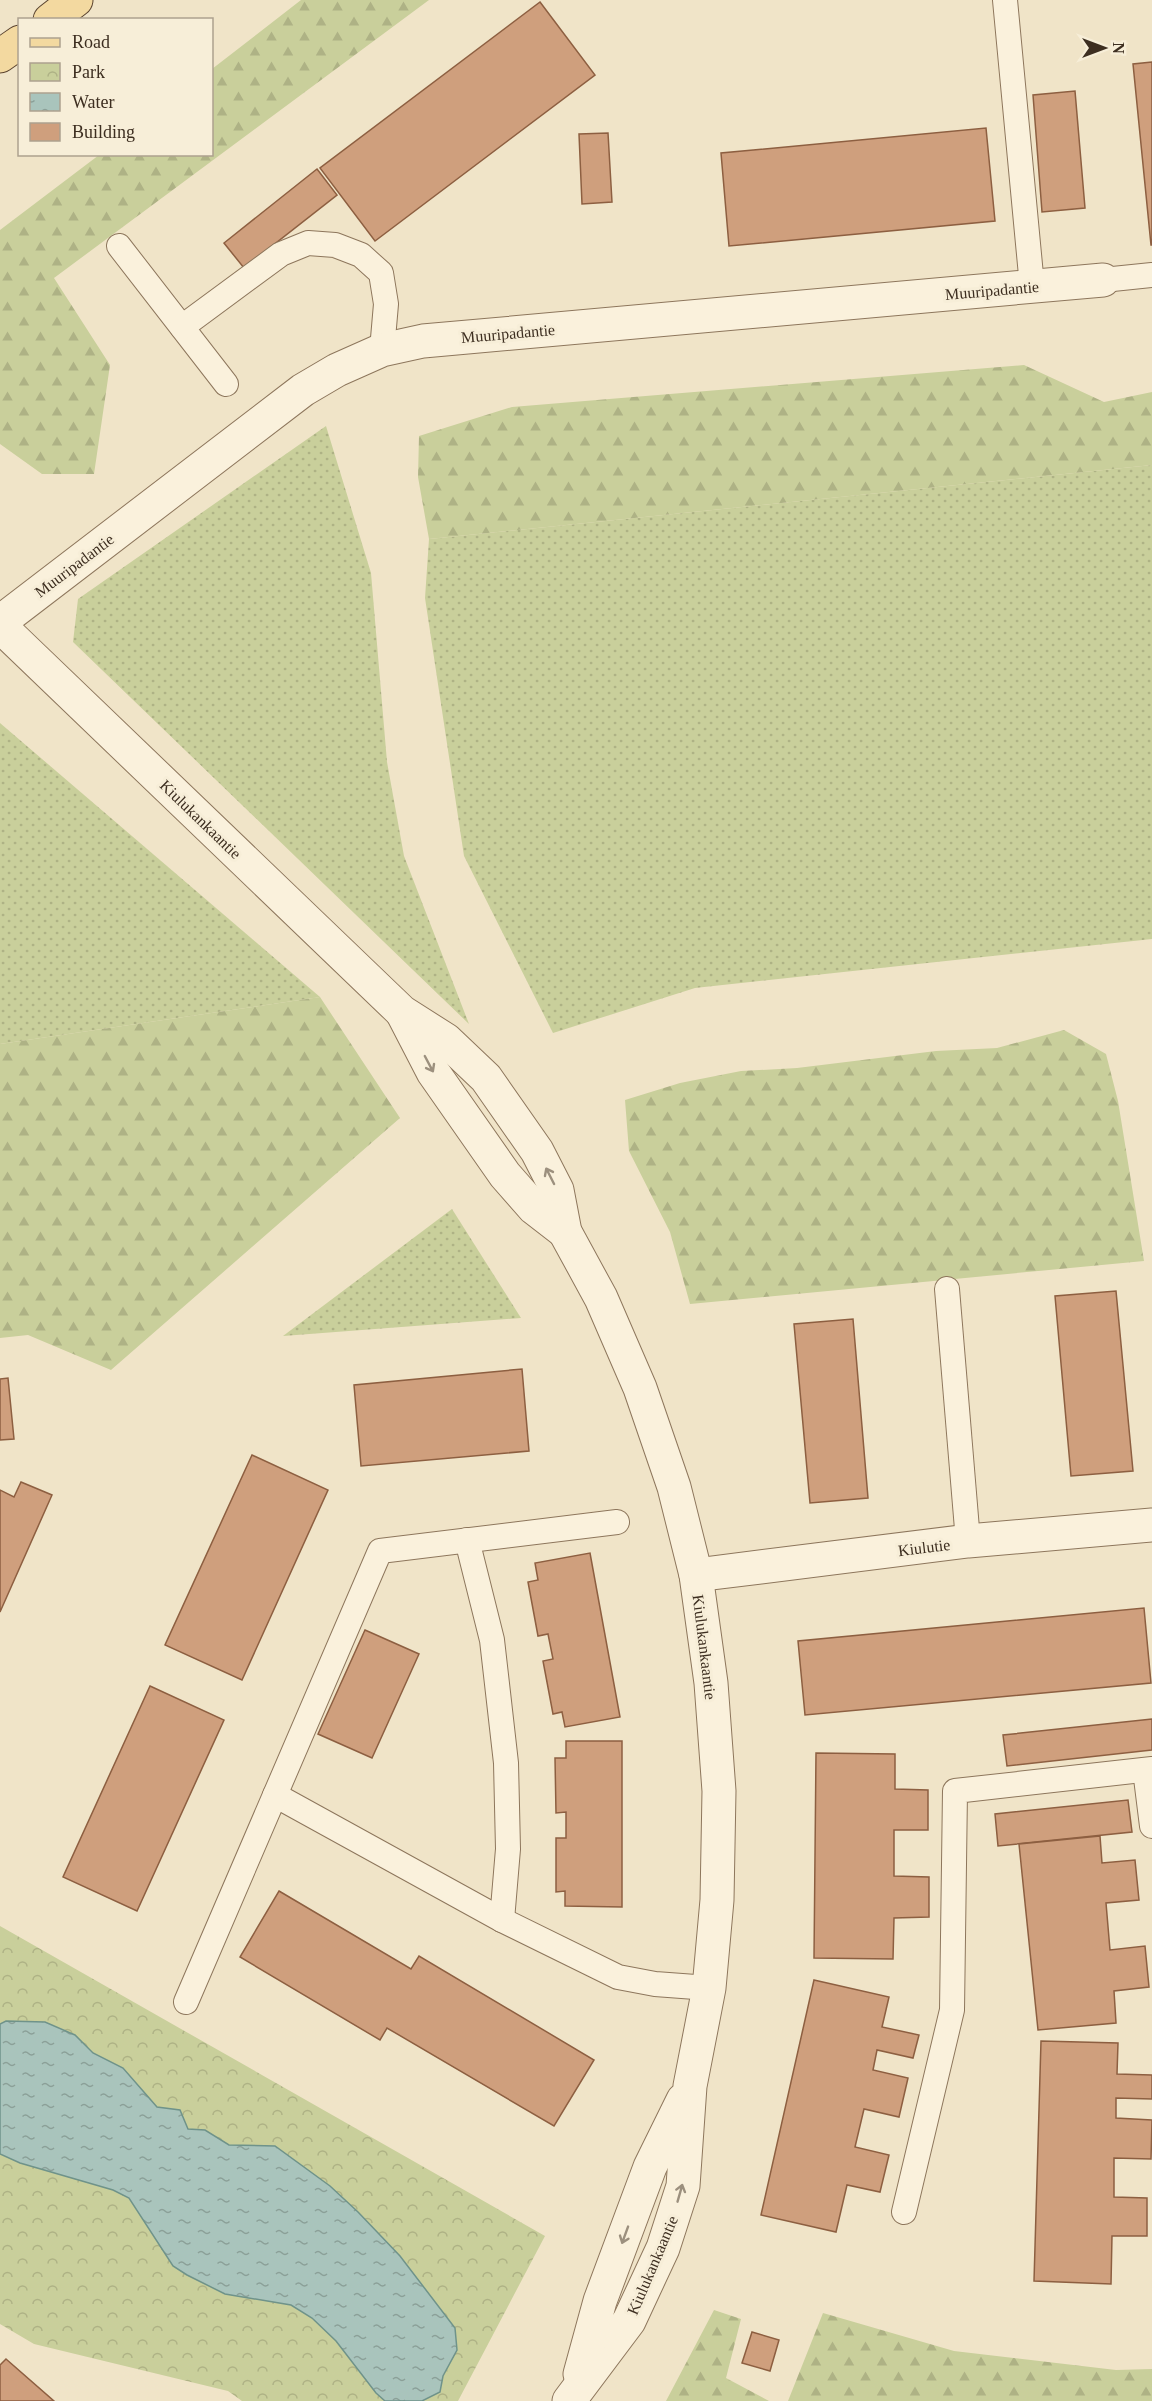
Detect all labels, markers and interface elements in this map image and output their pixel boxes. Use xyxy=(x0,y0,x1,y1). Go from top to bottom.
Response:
legend xyxy=(18,18,213,156)
north arrow xyxy=(1074,18,1134,78)
text: Road xyxy=(72,32,110,52)
text: N xyxy=(1110,42,1127,54)
text: Park xyxy=(72,62,105,82)
text: Water xyxy=(72,92,115,112)
text: Building xyxy=(72,122,135,142)
street label: Muuripadantie xyxy=(944,278,1040,304)
street label: Muuripadantie xyxy=(460,321,556,347)
street label: Muuripadantie xyxy=(32,530,118,601)
street label: Kiulukankaantie xyxy=(157,777,245,862)
one-way arrow xyxy=(423,1055,435,1072)
one-way arrow xyxy=(544,1167,555,1185)
street label: Kiulutie xyxy=(897,1536,951,1559)
street label: Kiulukankaantie xyxy=(690,1594,719,1701)
one-way arrow xyxy=(675,2183,687,2202)
street label: Kiulukankaantie xyxy=(624,2213,681,2317)
one-way arrow xyxy=(618,2225,629,2244)

